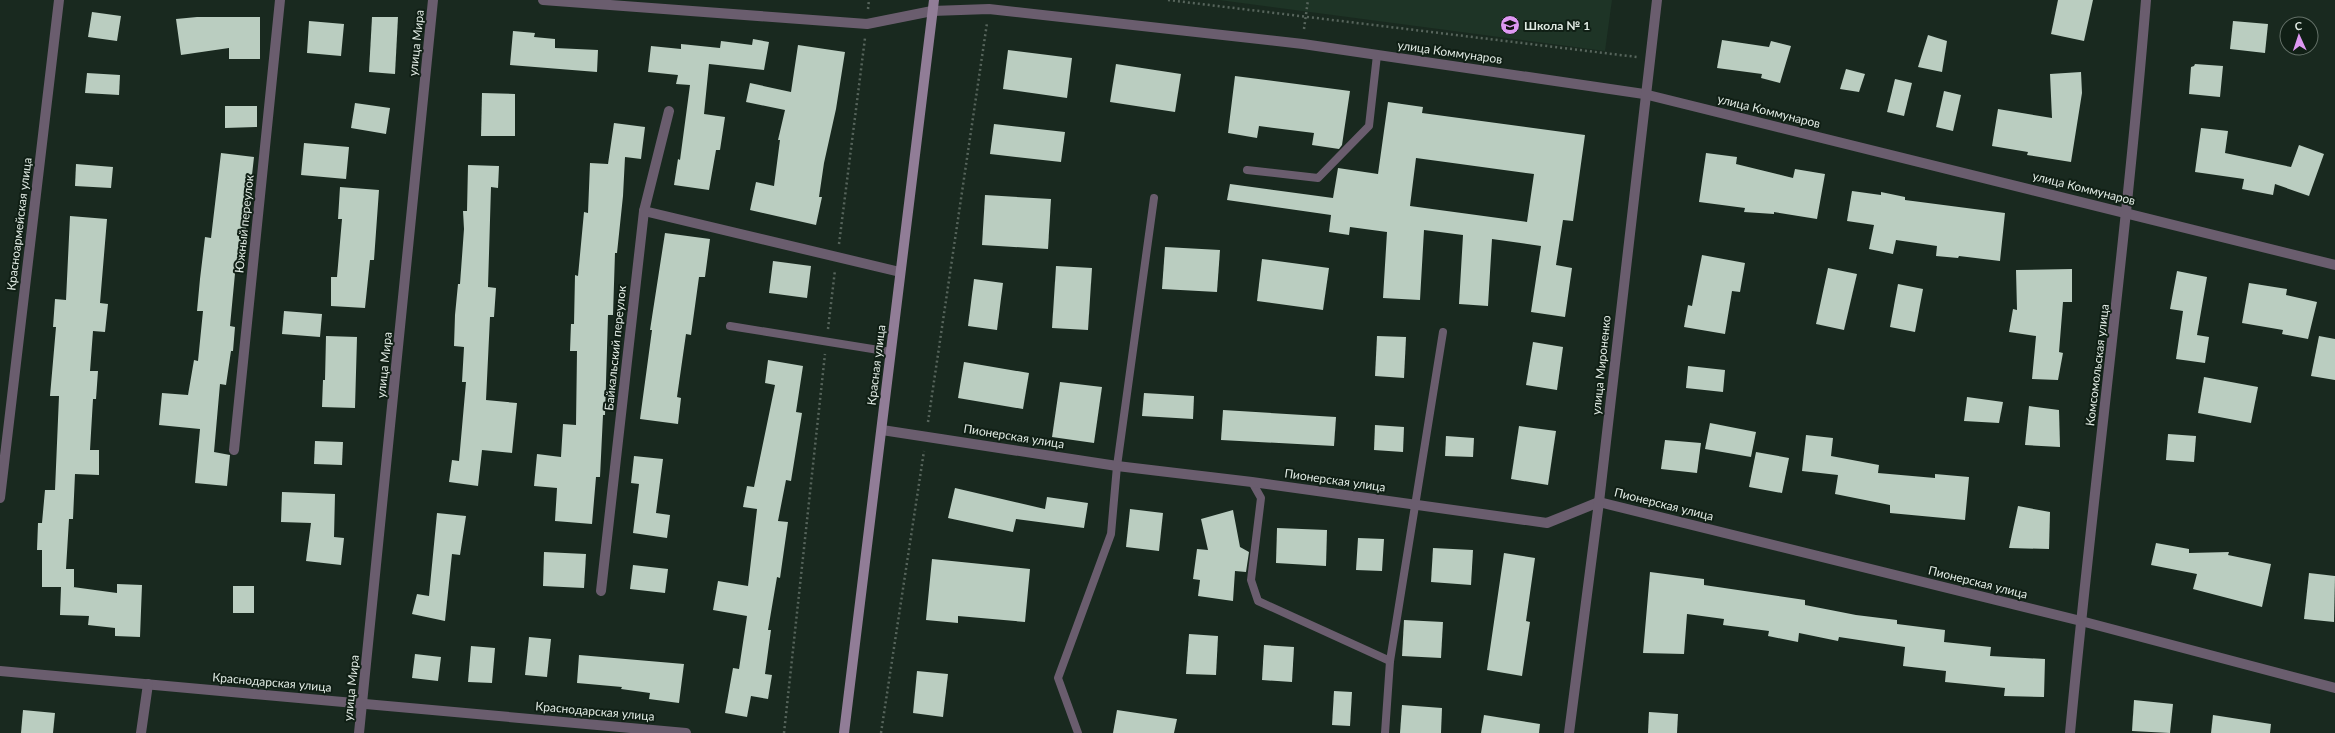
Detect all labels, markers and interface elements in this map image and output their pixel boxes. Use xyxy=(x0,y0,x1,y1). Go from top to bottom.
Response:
street label: улица Мира xyxy=(405,9,427,77)
school or university icon: Школа № 1 xyxy=(1499,14,1521,36)
north arrow xyxy=(2279,16,2319,56)
place label: Школа № 1 xyxy=(1524,18,1590,33)
text: С xyxy=(2294,19,2303,32)
street label: улица Коммунаров xyxy=(1397,37,1503,67)
street label: улица Коммунаров xyxy=(1716,91,1822,131)
street label: Красноармейская улица xyxy=(3,157,35,291)
street label: улица Коммунаров xyxy=(2031,168,2137,208)
street label: Южный переулок xyxy=(231,173,257,274)
street label: Байкальский переулок xyxy=(601,284,629,411)
street label: Комсомольская улица xyxy=(2082,303,2112,427)
street label: улица Мироненко xyxy=(1588,314,1614,415)
street label: Красная улица xyxy=(864,324,888,406)
street label: улица Мира xyxy=(373,331,395,399)
street label: Пионерская улица xyxy=(962,421,1066,451)
street label: Пионерская улица xyxy=(1283,465,1387,495)
street label: Пионерская улица xyxy=(1613,484,1715,524)
street label: Пионерская улица xyxy=(1927,562,2029,602)
street label: улица Мира xyxy=(340,654,362,722)
street label: Краснодарская улица xyxy=(212,669,332,695)
street label: Краснодарская улица xyxy=(535,698,655,724)

